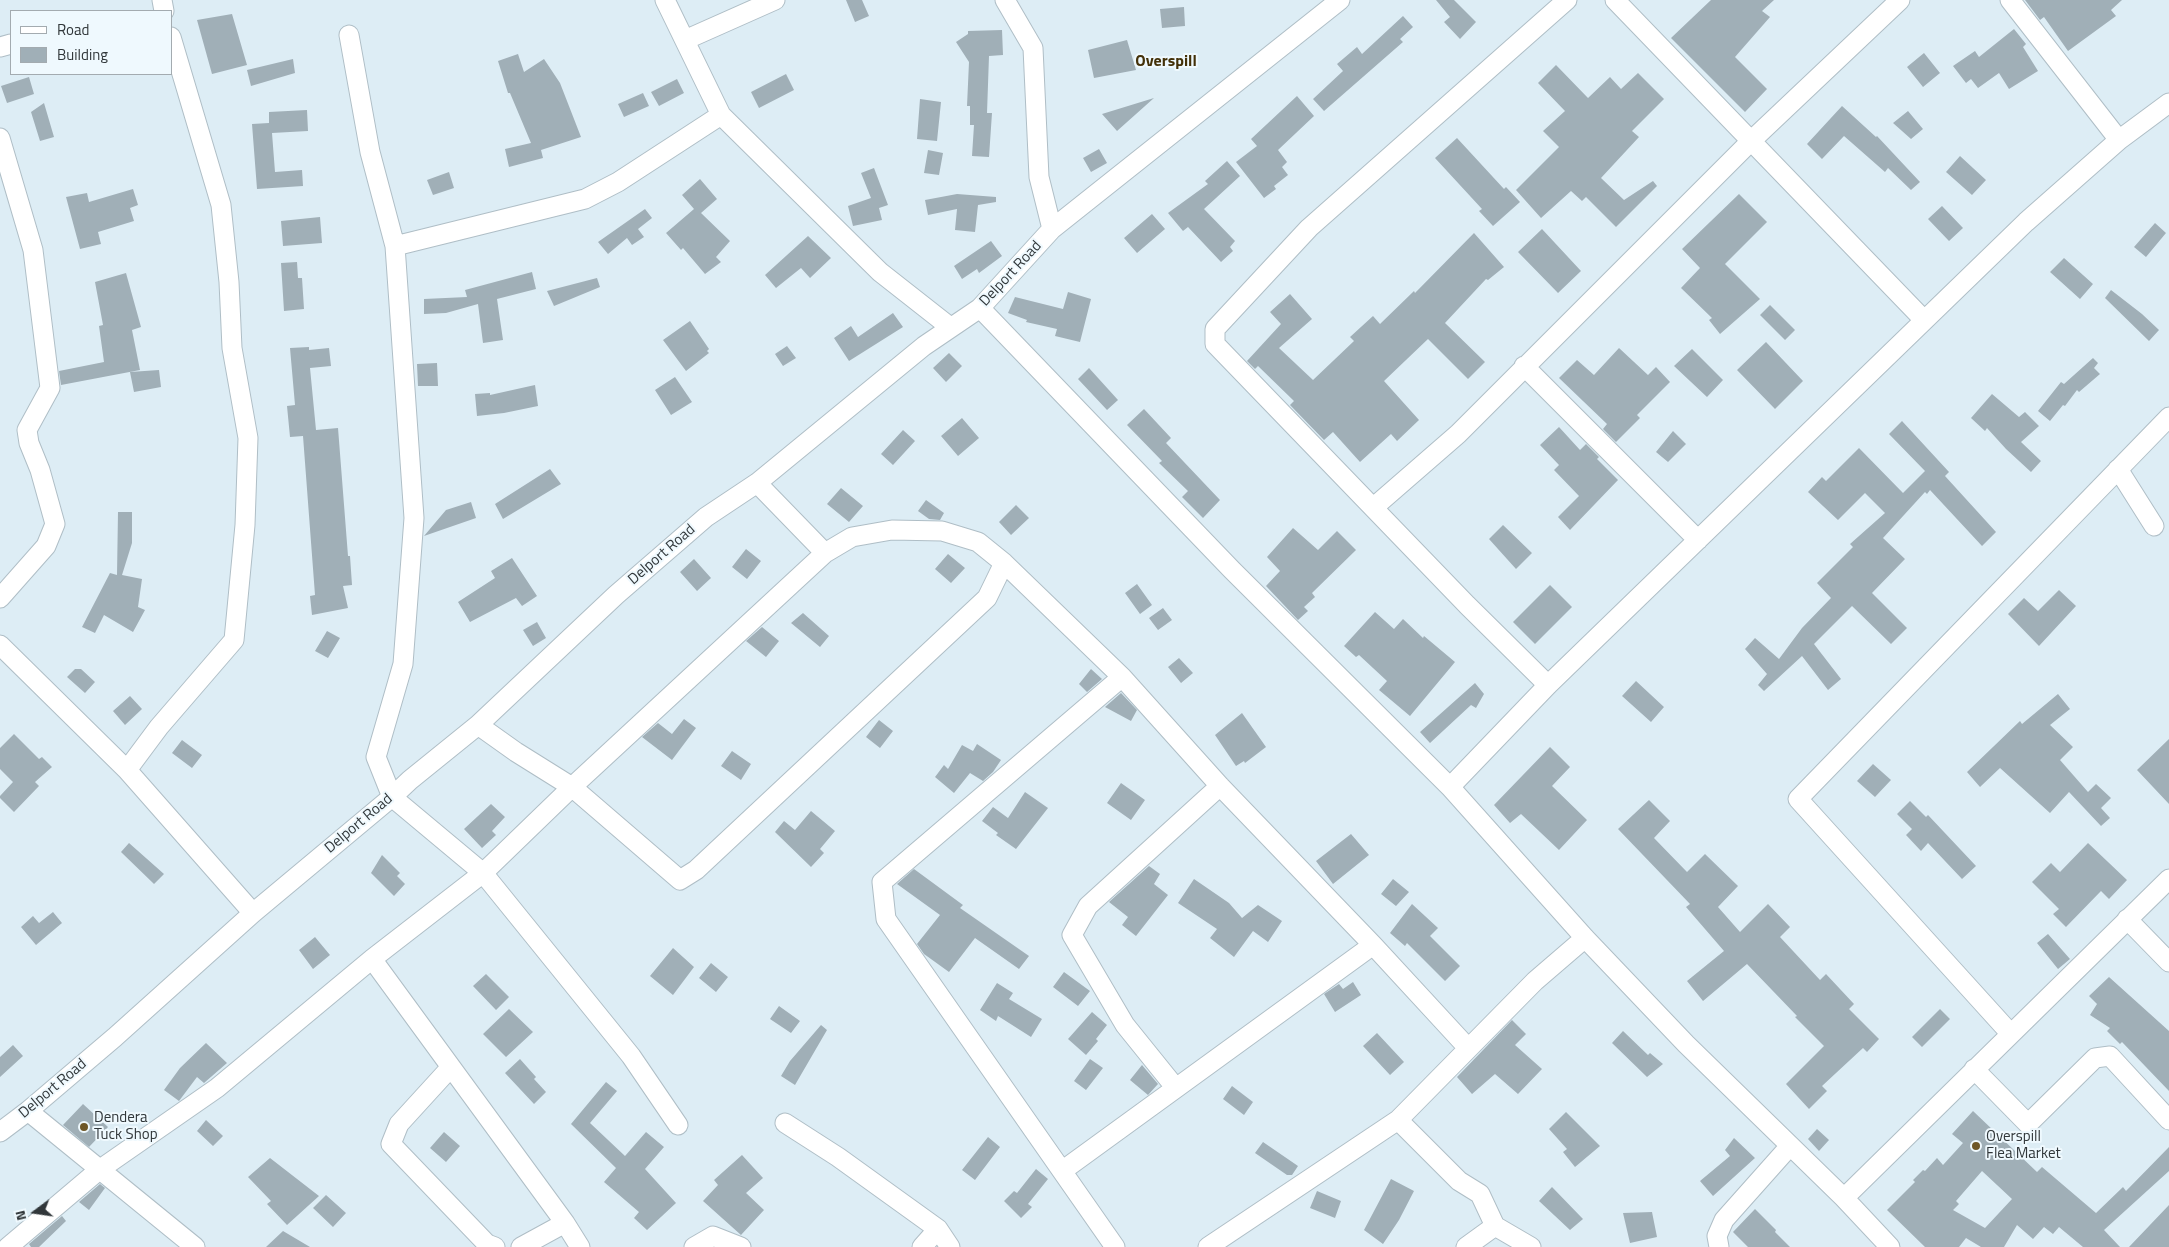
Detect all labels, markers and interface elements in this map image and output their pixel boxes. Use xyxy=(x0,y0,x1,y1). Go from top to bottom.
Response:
legend xyxy=(10,10,172,75)
text: Road xyxy=(57,18,89,41)
text: Building xyxy=(57,43,108,66)
district label: Overspill xyxy=(1135,52,1197,72)
street label: Delport Road xyxy=(976,238,1046,310)
street label: Delport Road xyxy=(625,521,699,589)
street label: Delport Road xyxy=(322,791,396,857)
street label: Delport Road xyxy=(16,1056,90,1122)
place label: Dendera Tuck Shop xyxy=(94,1109,158,1144)
marker: Dendera Tuck Shop xyxy=(78,1121,90,1133)
place label: Overspill Flea Market xyxy=(1986,1128,2061,1163)
marker: Overspill Flea Market xyxy=(1970,1140,1982,1152)
north arrow xyxy=(10,1187,60,1237)
text: N xyxy=(9,1209,31,1223)

